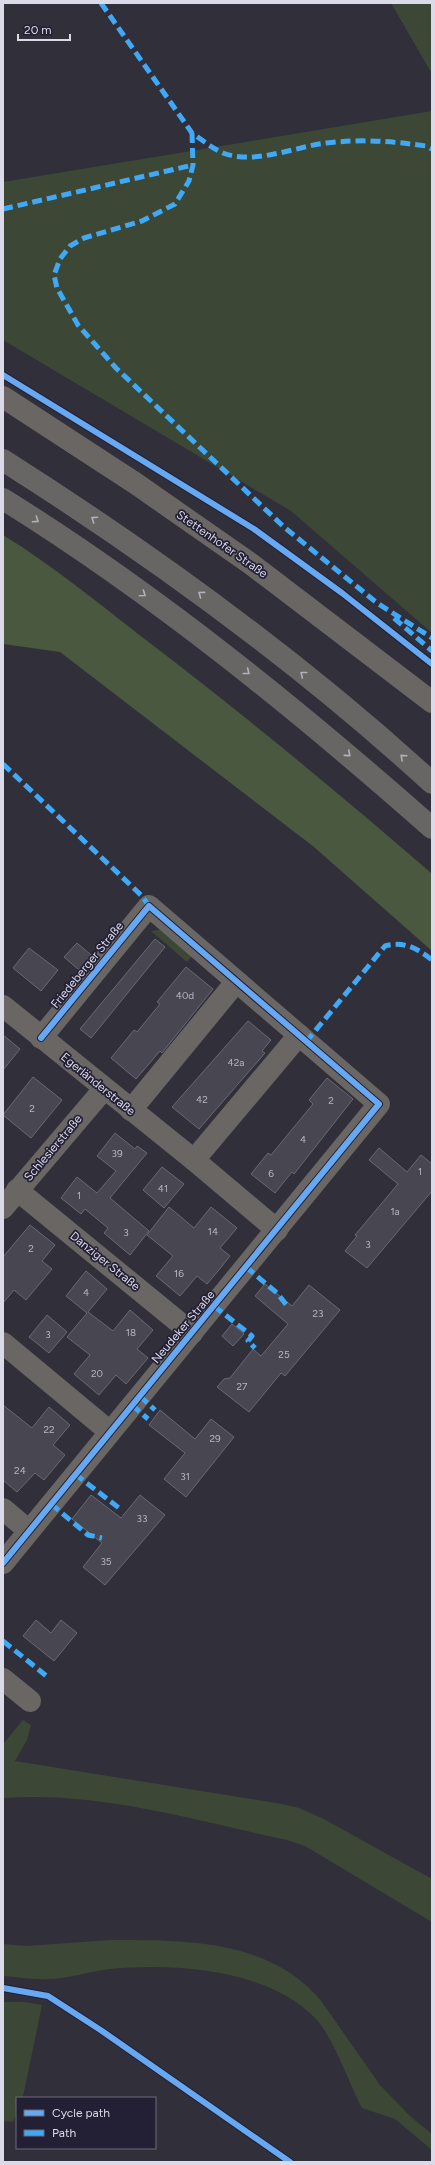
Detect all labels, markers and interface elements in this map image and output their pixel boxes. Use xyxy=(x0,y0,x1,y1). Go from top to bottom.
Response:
scale bar xyxy=(18,16,70,42)
text: 20 m xyxy=(24,23,52,37)
street label: Stettenhofer Straße xyxy=(174,507,271,581)
one-way arrow xyxy=(32,515,39,523)
one-way arrow xyxy=(91,516,98,524)
one-way arrow xyxy=(139,589,146,597)
one-way arrow xyxy=(198,592,205,599)
one-way arrow xyxy=(243,667,250,674)
one-way arrow xyxy=(301,671,308,678)
one-way arrow xyxy=(343,750,350,757)
one-way arrow xyxy=(400,754,408,762)
street label: Friedeberger Straße xyxy=(48,919,126,1011)
house number: 40d xyxy=(176,989,194,1002)
street label: Egerländerstraße xyxy=(58,1050,138,1119)
house number: 42a xyxy=(228,1056,244,1069)
house number: 42 xyxy=(196,1093,208,1106)
house number: 2 xyxy=(328,1094,334,1107)
house number: 2 xyxy=(29,1102,35,1115)
street label: Schlesierstraße xyxy=(21,1112,85,1184)
house number: 4 xyxy=(300,1133,306,1146)
house number: 39 xyxy=(111,1147,123,1160)
house number: 1 xyxy=(418,1165,422,1178)
house number: 6 xyxy=(268,1167,274,1180)
house number: 41 xyxy=(158,1182,168,1195)
house number: 1 xyxy=(77,1189,81,1202)
house number: 1a xyxy=(390,1205,400,1218)
house number: 14 xyxy=(208,1225,218,1238)
house number: 3 xyxy=(123,1226,129,1239)
street label: Danziger Straße xyxy=(67,1229,143,1294)
house number: 3 xyxy=(365,1238,371,1251)
house number: 2 xyxy=(28,1242,34,1255)
house number: 16 xyxy=(174,1267,184,1280)
house number: 4 xyxy=(83,1286,89,1299)
street label: Neudeker Straße xyxy=(148,1287,218,1366)
house number: 23 xyxy=(312,1307,324,1320)
house number: 18 xyxy=(126,1326,136,1339)
house number: 3 xyxy=(45,1328,51,1341)
house number: 25 xyxy=(278,1348,290,1361)
house number: 20 xyxy=(91,1367,103,1380)
house number: 27 xyxy=(237,1380,248,1393)
house number: 22 xyxy=(43,1423,55,1436)
house number: 29 xyxy=(209,1432,221,1445)
house number: 24 xyxy=(14,1464,26,1477)
house number: 31 xyxy=(180,1470,190,1483)
house number: 33 xyxy=(137,1512,147,1525)
house number: 35 xyxy=(100,1555,112,1568)
legend xyxy=(16,2097,156,2149)
text: Cycle path xyxy=(52,2106,110,2120)
text: Path xyxy=(52,2126,76,2140)

